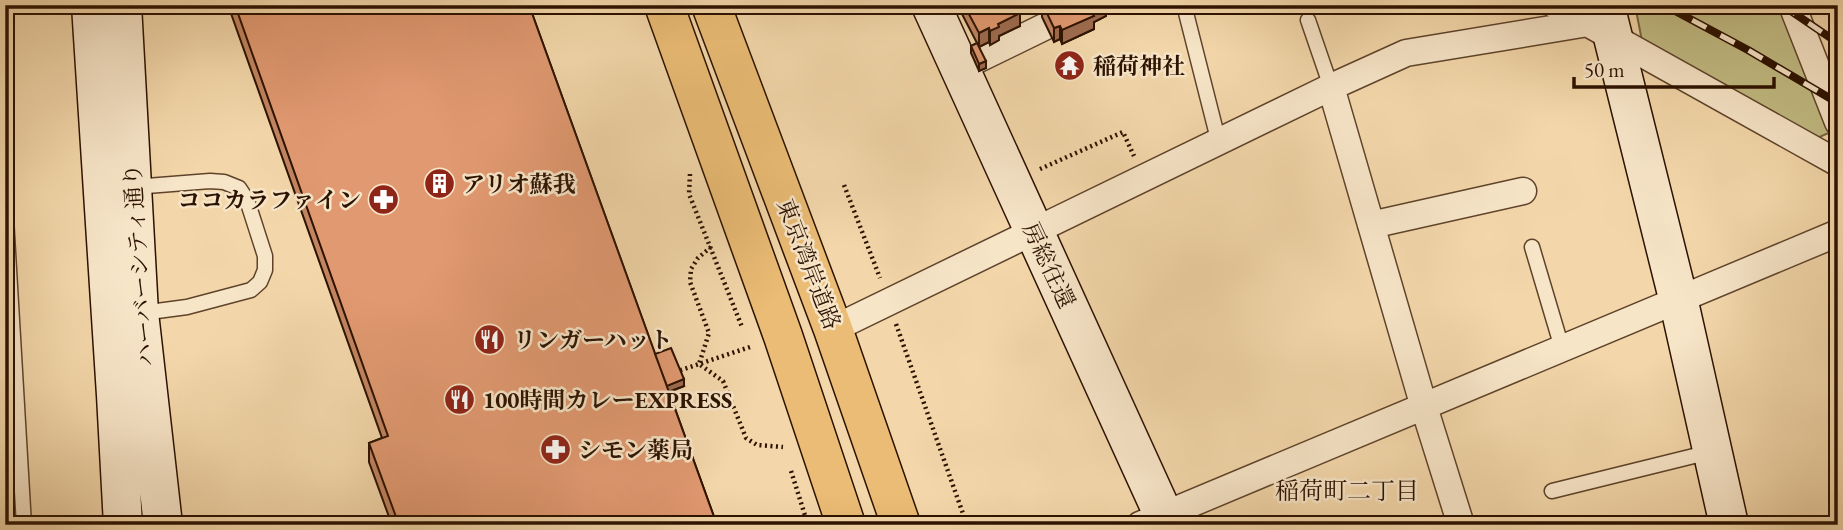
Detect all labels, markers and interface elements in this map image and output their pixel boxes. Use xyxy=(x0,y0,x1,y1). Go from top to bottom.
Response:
scale bar xyxy=(1574,46,1773,90)
temple icon: 稲荷神社 xyxy=(1053,49,1087,83)
place label: 稲荷神社 xyxy=(1093,51,1185,81)
text: 50 m xyxy=(1584,56,1625,83)
street label: ハーバーシティ通り xyxy=(117,162,161,368)
building icon: アリオ蘇我 xyxy=(422,167,456,201)
place label: アリオ蘇我 xyxy=(462,169,576,199)
pharmacy icon: ココカラファイン xyxy=(367,183,401,217)
place label: ココカラファイン xyxy=(177,185,361,215)
street label: 東京湾岸道路 xyxy=(770,194,848,334)
street label: 房総往還 xyxy=(1016,217,1082,313)
restaurant icon: リンガーハット xyxy=(473,323,507,357)
place label: リンガーハット xyxy=(513,325,673,355)
restaurant icon: 100時間カレーEXPRESS xyxy=(443,383,477,417)
place label: 100時間カレーEXPRESS xyxy=(483,385,732,415)
pharmacy icon: シモン薬局 xyxy=(538,433,572,467)
place label: シモン薬局 xyxy=(578,435,693,465)
district label: 稲荷町二丁目 xyxy=(1275,475,1419,506)

